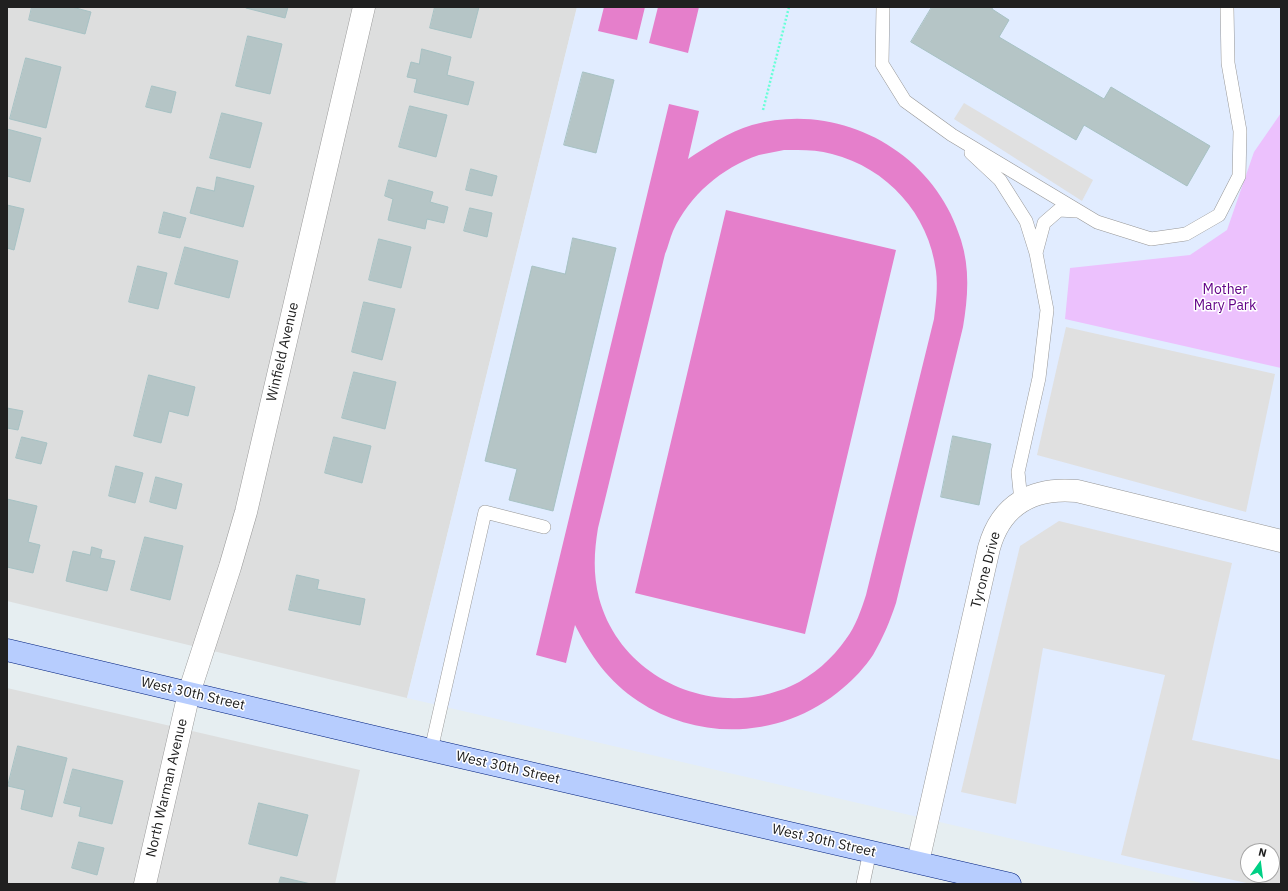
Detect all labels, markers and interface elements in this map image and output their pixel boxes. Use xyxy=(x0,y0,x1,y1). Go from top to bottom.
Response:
park label: Mother Mary Park xyxy=(1194,282,1256,314)
street label: Winfield Avenue xyxy=(263,301,303,403)
street label: Tyrone Drive xyxy=(968,530,1004,610)
street label: West 30th Street xyxy=(139,674,247,714)
street label: North Warman Avenue xyxy=(143,717,191,859)
street label: West 30th Street xyxy=(454,748,562,788)
street label: West 30th Street xyxy=(770,821,878,861)
north arrow xyxy=(1240,843,1280,883)
text: N xyxy=(1257,845,1268,860)

